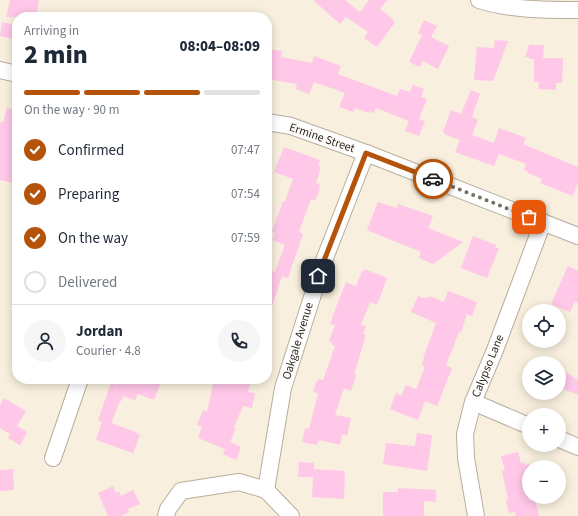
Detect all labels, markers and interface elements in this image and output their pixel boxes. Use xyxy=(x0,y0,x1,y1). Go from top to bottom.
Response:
text: Arriving in xyxy=(24,22,79,40)
text: 2 min xyxy=(24,36,88,73)
text: 08:04–08:09 xyxy=(179,36,260,57)
text: On the way · 90 m xyxy=(24,101,119,119)
street label: Ermine Street xyxy=(287,119,357,157)
icon: check xyxy=(24,139,46,161)
text: Confirmed xyxy=(58,140,124,161)
text: 07:47 xyxy=(231,141,260,159)
courier xyxy=(413,159,453,199)
icon: car xyxy=(422,168,444,190)
icon: check xyxy=(24,183,46,205)
text: Preparing xyxy=(58,184,119,205)
text: 07:54 xyxy=(231,185,260,203)
pin xyxy=(512,200,546,234)
icon: bag xyxy=(518,206,540,228)
icon: check xyxy=(24,227,46,249)
text: On the way xyxy=(58,228,128,249)
text: 07:59 xyxy=(231,229,260,247)
pin xyxy=(301,259,335,293)
icon: home xyxy=(307,265,329,287)
text: Delivered xyxy=(58,272,117,293)
street label: Oakgale Avenue xyxy=(278,300,318,382)
map controls xyxy=(522,304,566,504)
button: locate xyxy=(522,304,566,348)
button: person xyxy=(24,320,66,362)
button: phone xyxy=(218,320,260,362)
text: Jordan xyxy=(76,321,123,342)
street label: Calypso Lane xyxy=(468,332,508,400)
text: Courier · 4.8 xyxy=(76,342,141,360)
button: layers xyxy=(522,356,566,400)
button: + xyxy=(522,408,566,452)
button: − xyxy=(522,460,566,504)

